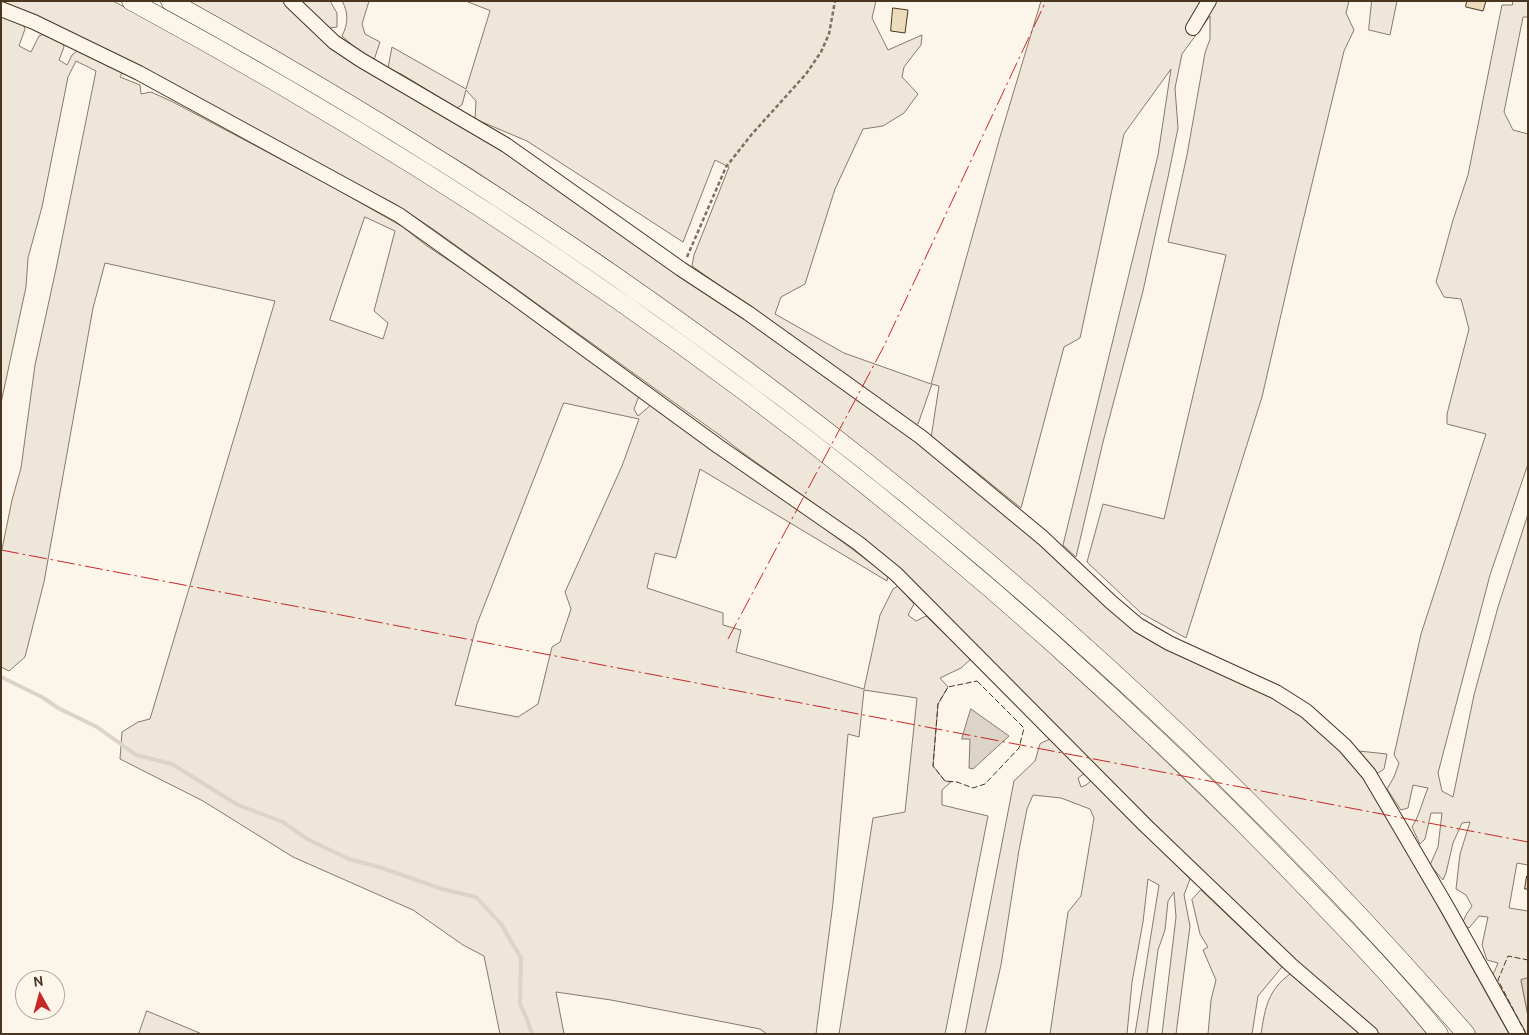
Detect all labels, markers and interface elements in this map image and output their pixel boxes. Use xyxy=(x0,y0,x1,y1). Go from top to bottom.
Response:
north arrow xyxy=(15,970,65,1020)
text: N xyxy=(32,972,44,991)

